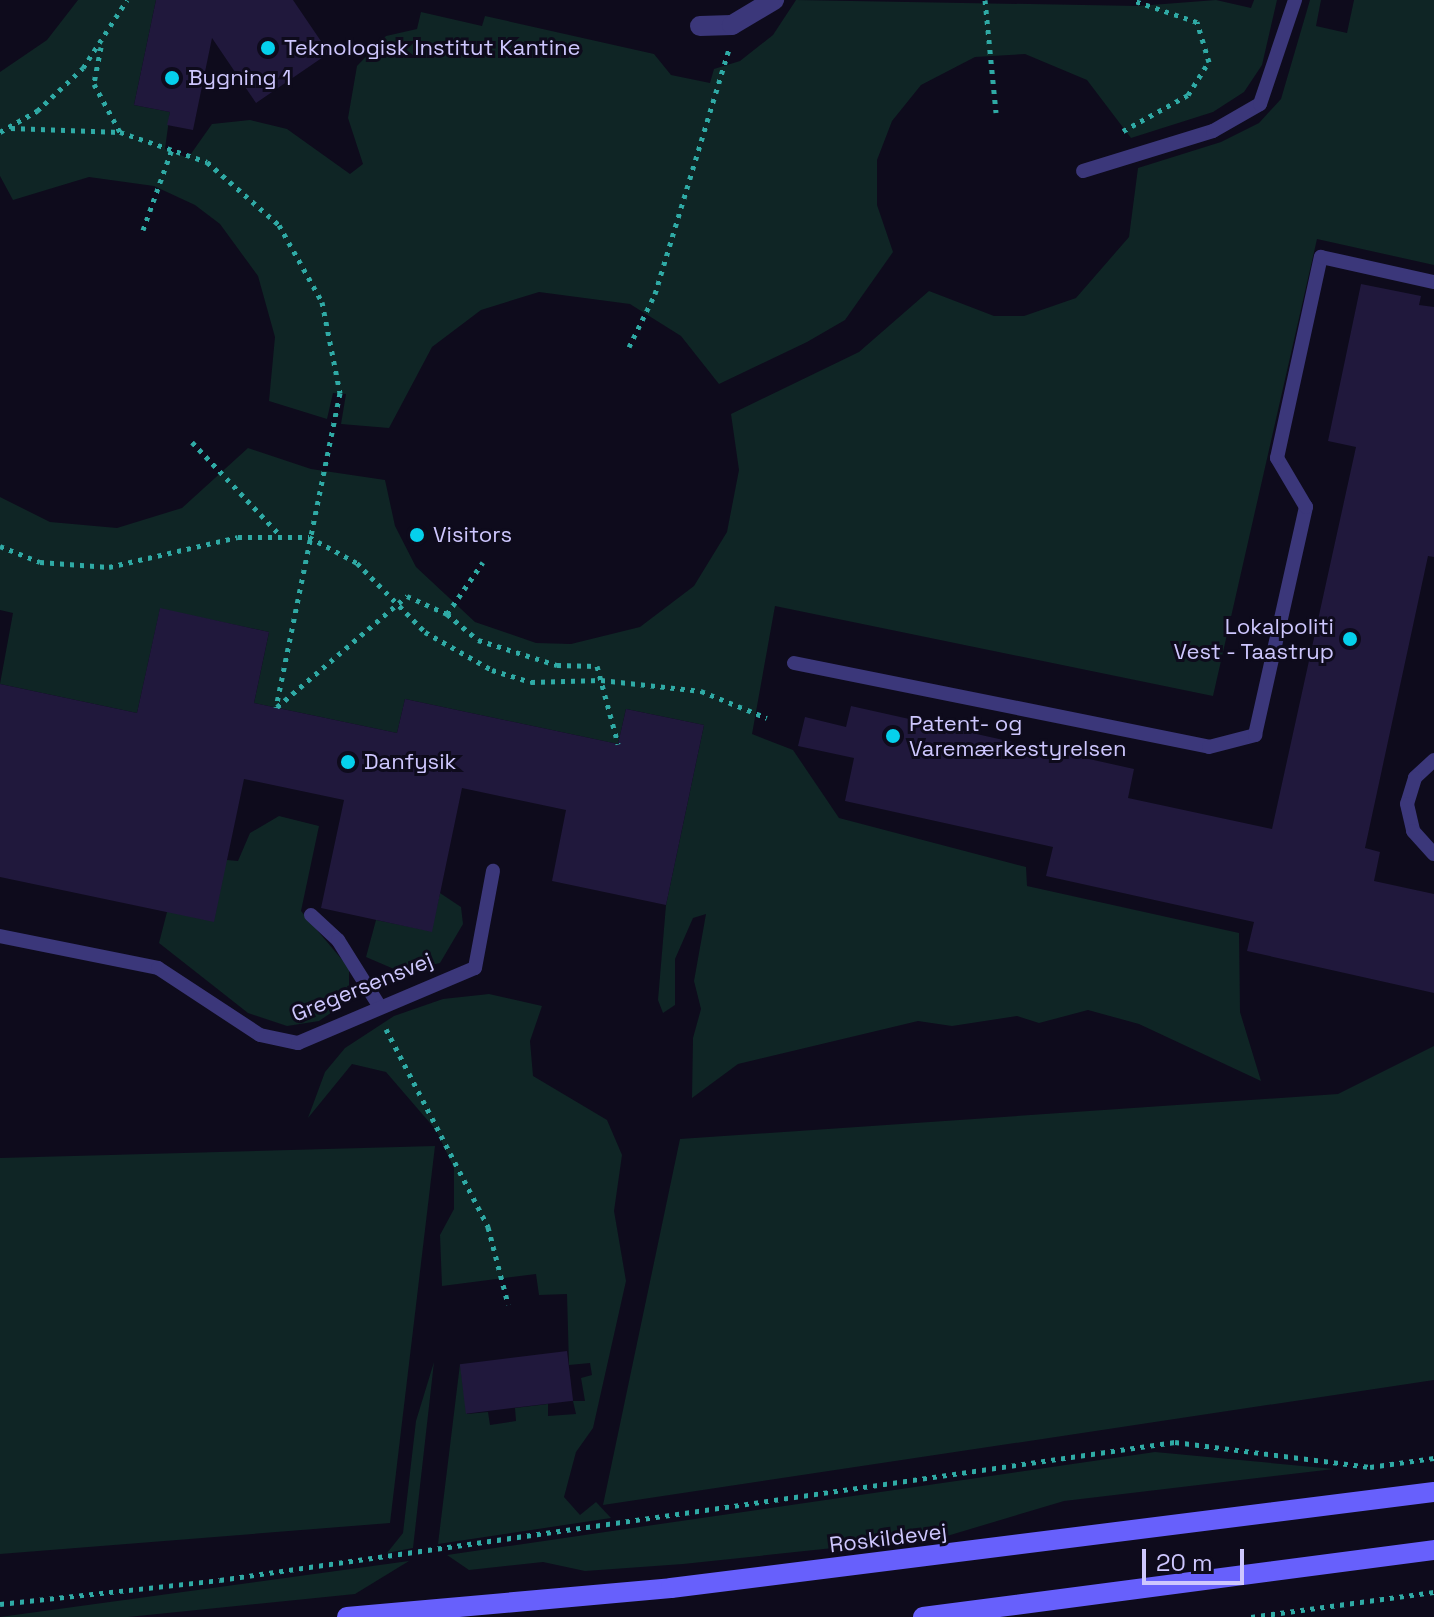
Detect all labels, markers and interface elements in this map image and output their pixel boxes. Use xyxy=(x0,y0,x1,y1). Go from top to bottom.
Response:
place label: Teknologisk Institut Kantine xyxy=(284,35,581,61)
marker: Teknologisk Institut Kantine xyxy=(259,39,277,57)
place label: Bygning 1 xyxy=(188,65,291,91)
marker: Bygning 1 xyxy=(163,69,181,87)
place label: Visitors xyxy=(433,522,512,548)
marker: Visitors xyxy=(408,526,426,544)
place label: Lokalpoliti Vest - Taastrup xyxy=(1172,613,1334,664)
marker: Lokalpoliti Vest - Taastrup xyxy=(1341,630,1359,648)
place label: Patent- og Varemærkestyrelsen xyxy=(909,710,1127,762)
marker: Patent- og Varemærkestyrelsen xyxy=(884,727,902,745)
place label: Danfysik xyxy=(364,749,456,775)
marker: Danfysik xyxy=(339,753,357,771)
street label: Gregersensvej xyxy=(288,947,436,1027)
street label: Roskildevej xyxy=(828,1518,948,1558)
scale bar xyxy=(1146,1533,1248,1583)
text: 20 m xyxy=(1156,1547,1213,1578)

